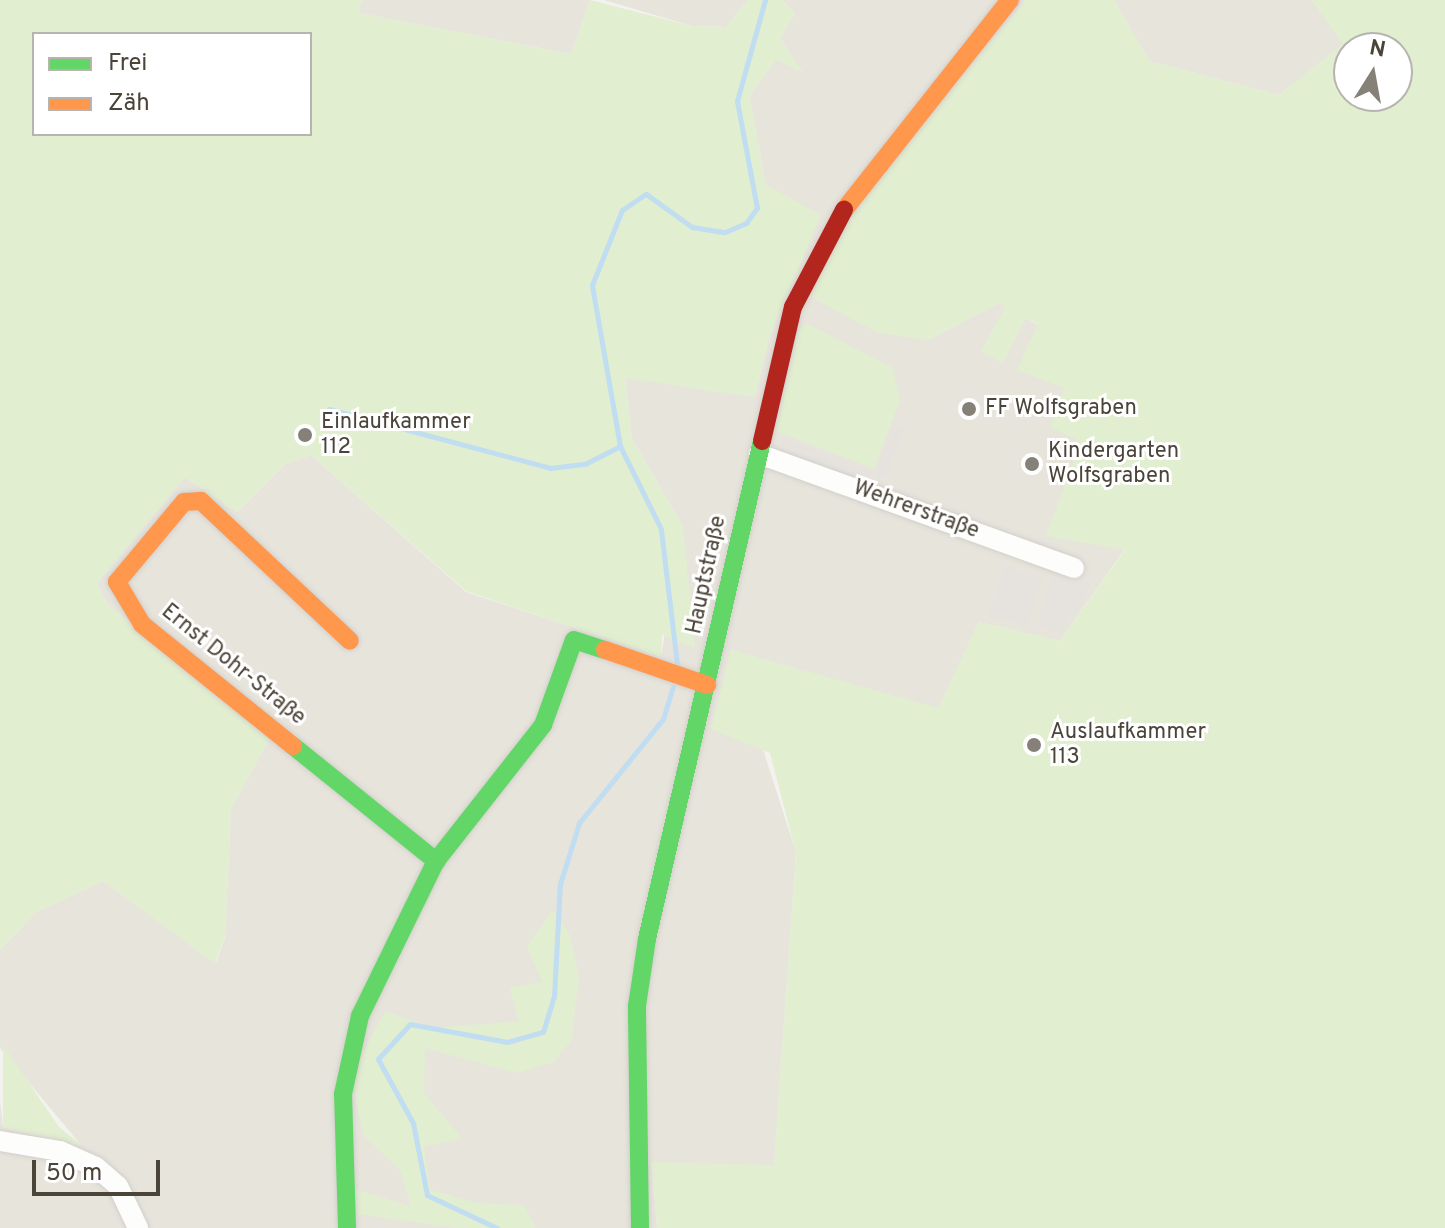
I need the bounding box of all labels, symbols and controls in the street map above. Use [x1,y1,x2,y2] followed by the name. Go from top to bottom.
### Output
[32,32,312,136] legend
[1333,32,1413,112] north arrow
[1367,35,1388,65] text: N
[108,49,147,79] text: Frei
[108,89,150,119] text: Zäh
[985,396,1137,422] place label: FF Wolfsgraben
[960,400,978,418] marker: FF Wolfsgraben
[321,409,471,460] place label: Einlaufkammer 112
[296,426,314,444] marker: Einlaufkammer 112
[1048,438,1179,490] place label: Kindergarten Wolfsgraben
[1023,455,1041,473] marker: Kindergarten Wolfsgraben
[849,475,983,545] street label: Wehrerstraße
[682,513,732,637] street label: Hauptstraße
[156,599,310,731] street label: Ernst Dohr-Straße
[1050,719,1206,770] place label: Auslaufkammer 113
[1025,736,1043,754] marker: Auslaufkammer 113
[36,1144,164,1194] scale bar
[46,1159,102,1189] text: 50 m

